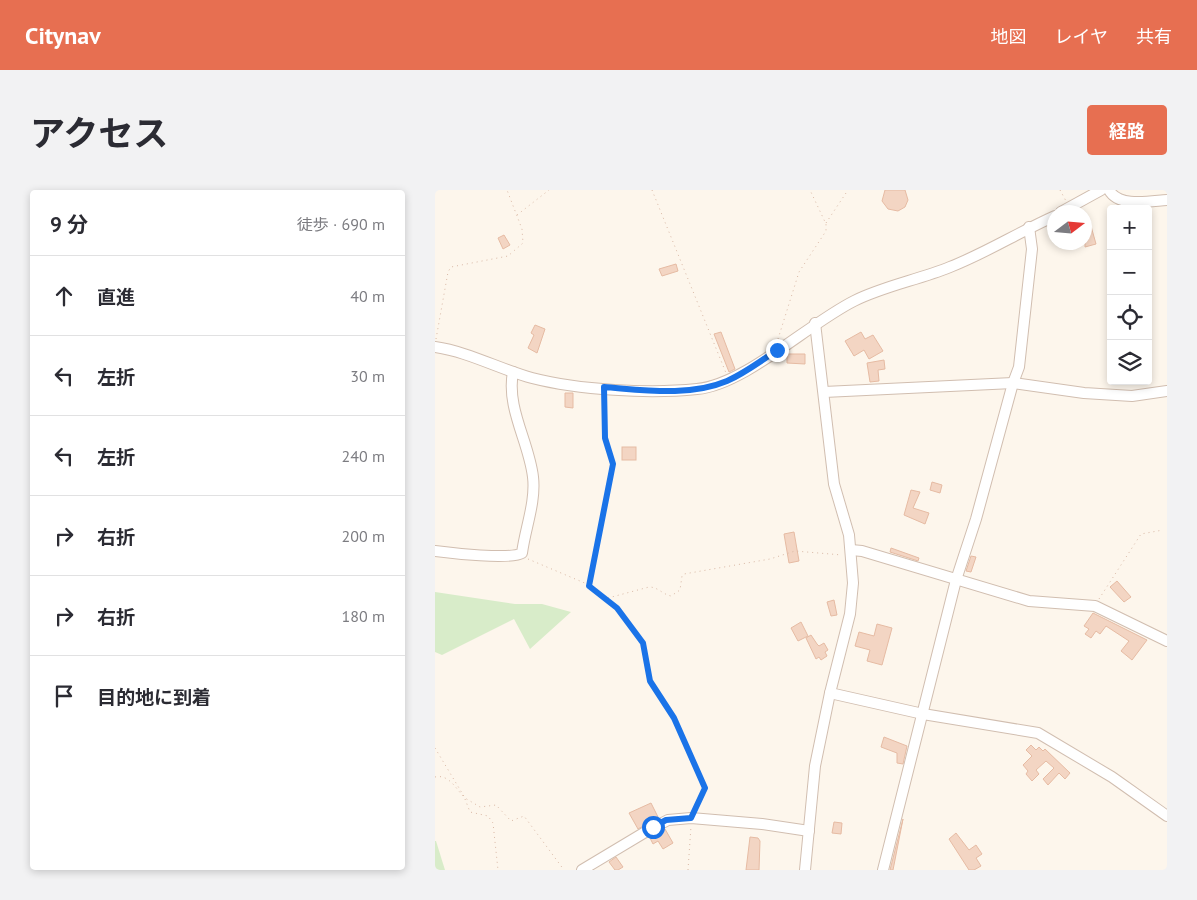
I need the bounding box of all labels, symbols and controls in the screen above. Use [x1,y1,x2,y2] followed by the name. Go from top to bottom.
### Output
[25,20,101,51] text: Citynav
[991,25,1027,48] text: 地図
[1055,25,1108,48] text: レイヤ
[1136,25,1172,48] text: 共有
[1087,105,1167,155] button: 経路
[30,110,168,156] text: アクセス
[1047,205,1092,250] north arrow
[1107,205,1152,385] map controls
[1107,205,1152,250] button: +
[50,211,88,238] text: 9 分
[297,214,385,234] text: 徒歩 · 690 m
[1107,250,1152,295] button: −
[50,282,78,310] icon: ahead
[97,285,135,309] text: 直進
[350,286,385,306] text: 40 m
[1107,295,1152,340] button: locate
[766,339,789,362] route end
[1107,340,1152,385] button: layers
[50,362,78,390] icon: left
[97,365,135,389] text: 左折
[350,366,385,386] text: 30 m
[50,442,78,470] icon: left
[97,445,135,469] text: 左折
[342,446,385,466] text: 240 m
[50,522,78,550] icon: right
[97,525,135,549] text: 右折
[342,526,385,546] text: 200 m
[50,602,78,630] icon: right
[97,605,135,629] text: 右折
[342,606,385,626] text: 180 m
[50,682,78,710] icon: arrive
[97,685,211,709] text: 目的地に到着
[642,816,665,839] route start

